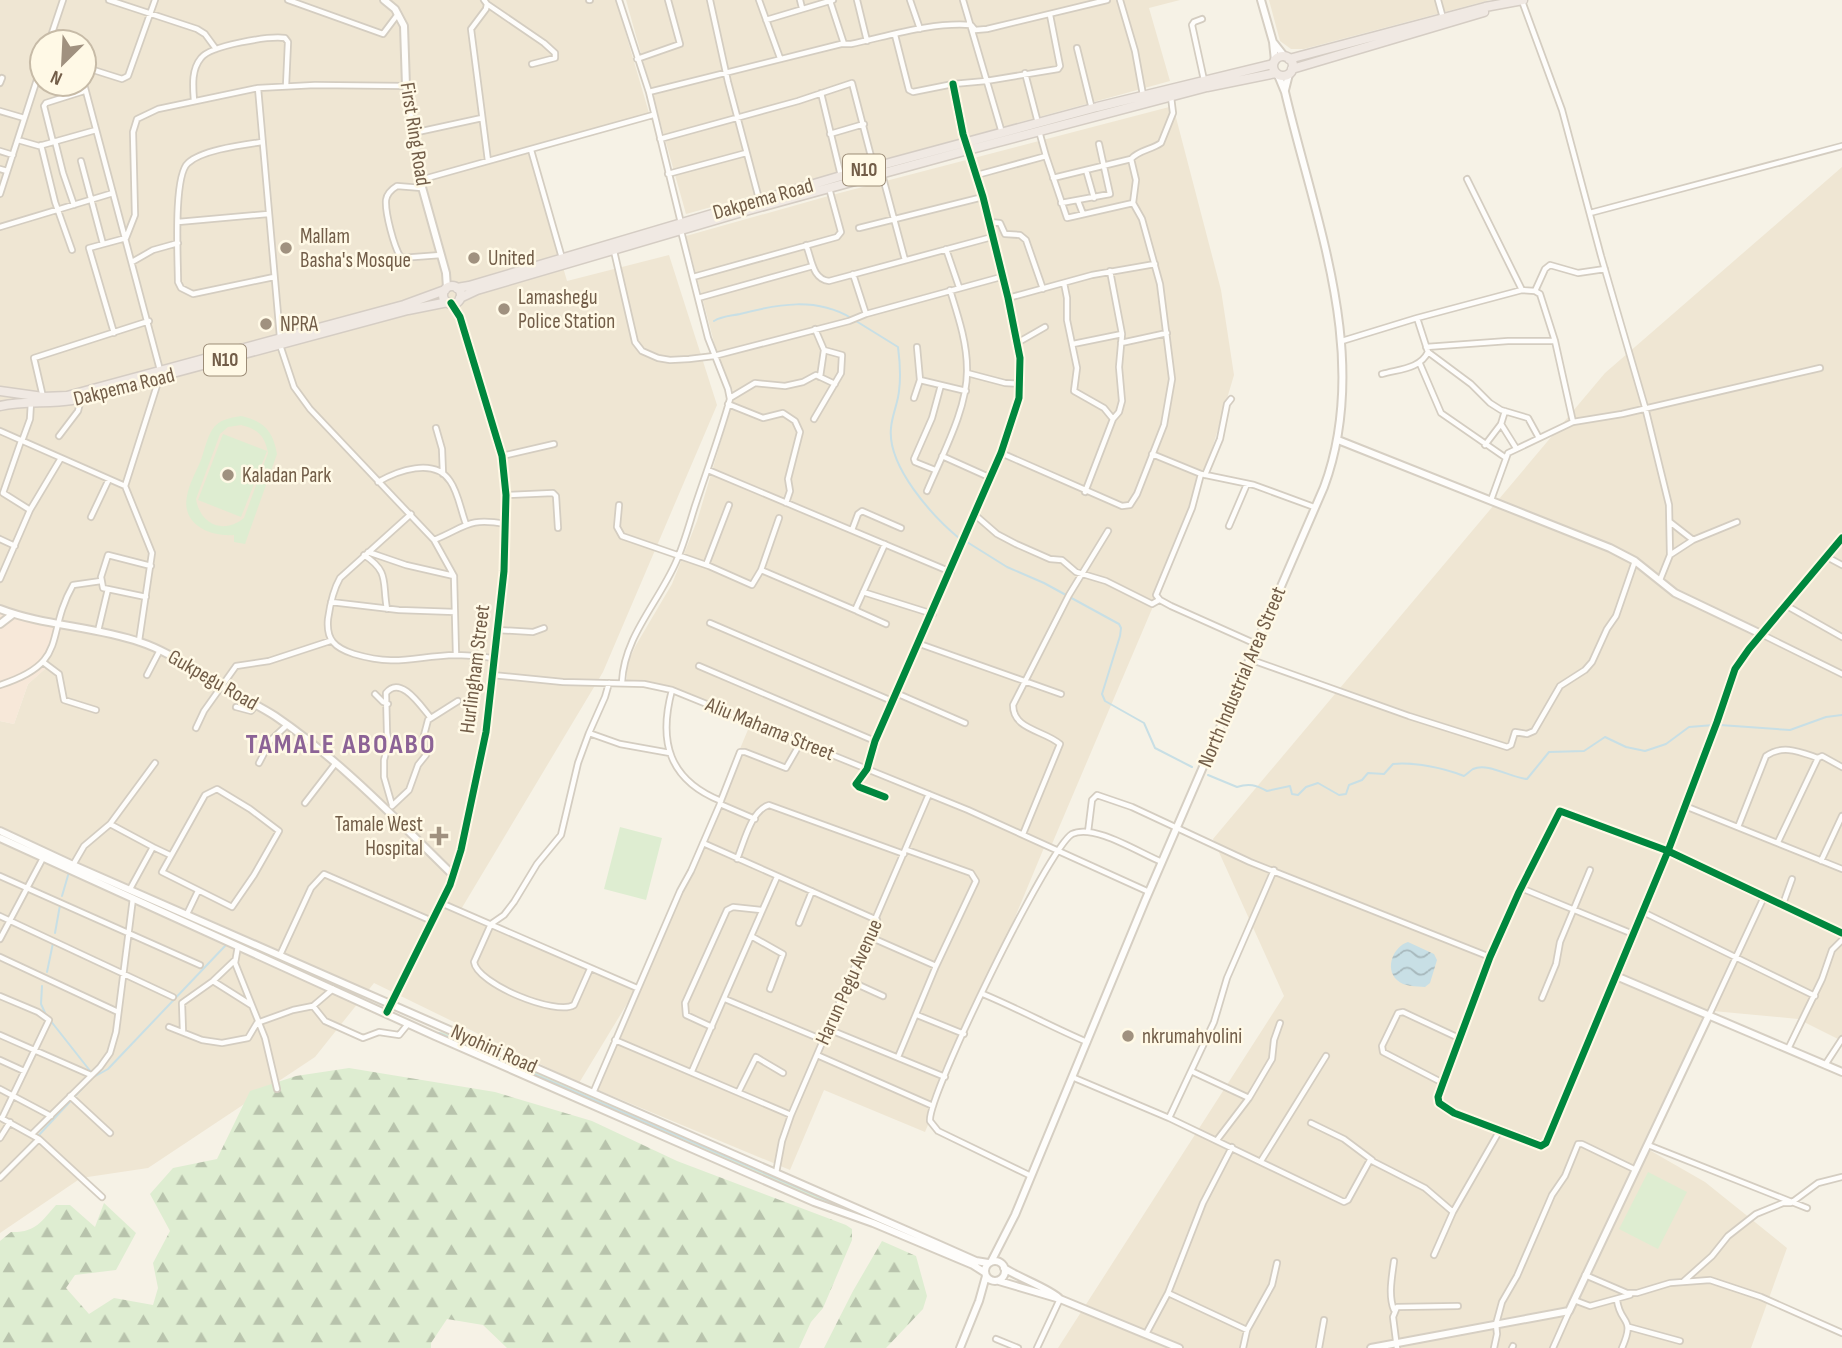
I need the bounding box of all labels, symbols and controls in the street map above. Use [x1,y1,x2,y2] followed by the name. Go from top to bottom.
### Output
[28,28,98,98] north arrow
[47,65,66,90] text: N
[394,80,436,188] street label: First Ring Road
[843,154,885,186] road number: N10
[710,173,816,225] street label: Dakpema Road
[300,224,411,273] place label: Mallam Basha's Mosque
[278,240,294,256] marker: Mallam Basha's Mosque
[488,246,535,271] place label: United
[466,250,482,266] marker: United
[518,285,615,334] place label: Lamashegu Police Station
[496,301,512,317] marker: Lamashegu Police Station
[280,312,319,337] place label: NPRA
[258,316,274,332] marker: NPRA
[204,344,246,376] road number: N10
[71,362,177,412] street label: Dakpema Road
[242,463,331,488] place label: Kaladan Park
[220,467,236,483] marker: Kaladan Park
[1193,583,1291,771] street label: North Industrial Area Street
[455,603,495,735] street label: Hurlingham Street
[163,644,263,716] street label: Gukpegu Road
[701,691,838,766] street label: Aliu Mahama Street
[245,728,437,761] district label: TAMALE ABOABO
[335,812,423,861] place label: Tamale West Hospital
[429,826,449,846] marker: Tamale West Hospital
[810,915,888,1049] street label: Harun Pegu Avenue
[447,1019,541,1079] street label: Nyohini Road
[1142,1024,1242,1049] place label: nkrumahvolini
[1120,1028,1136,1044] marker: nkrumahvolini

